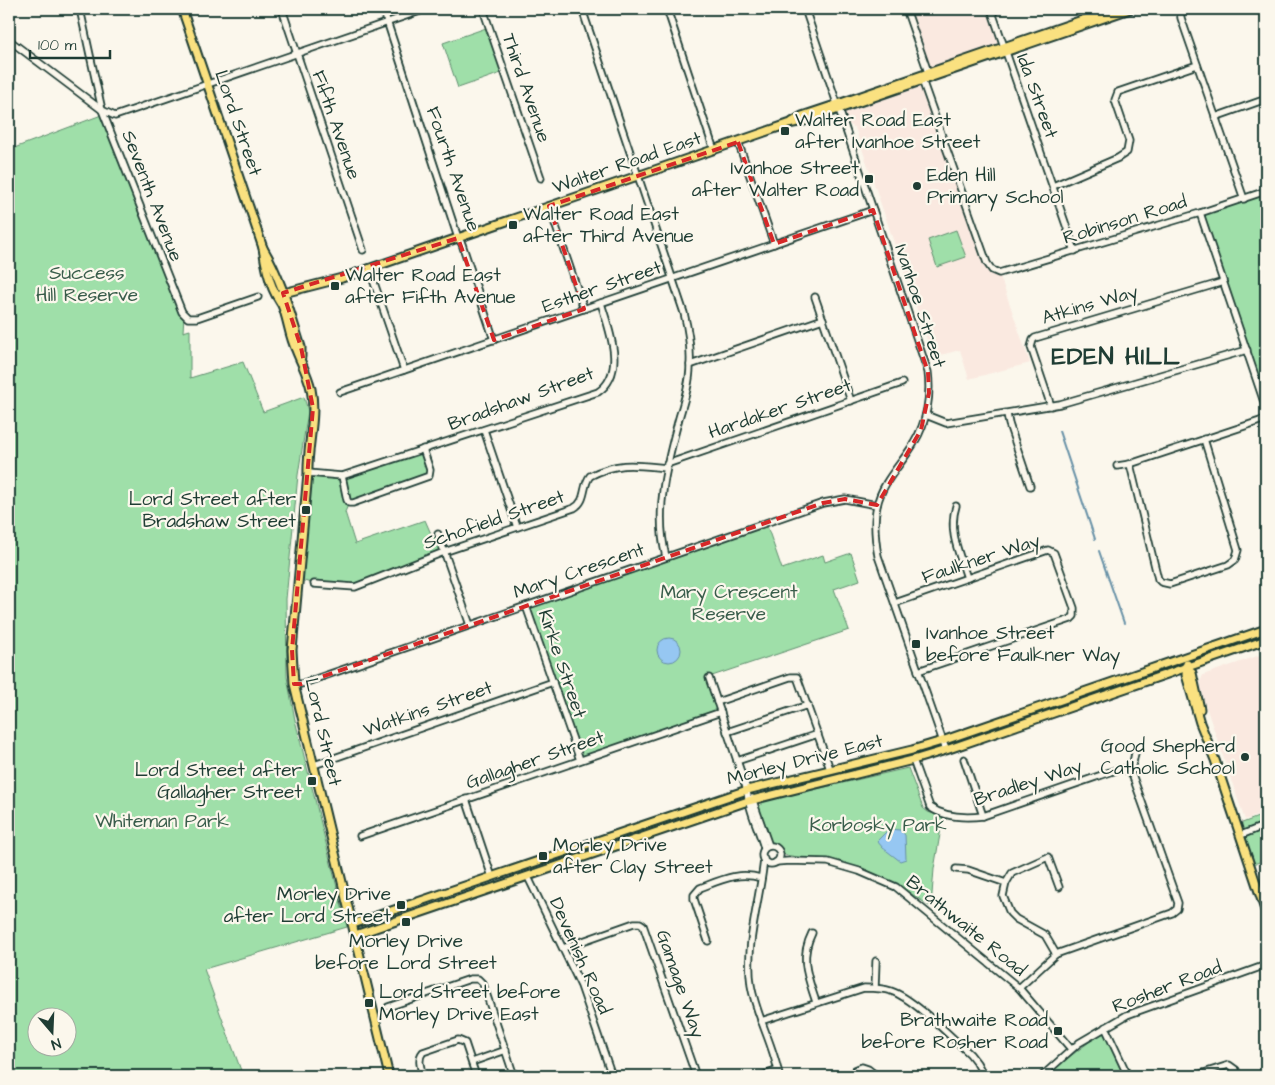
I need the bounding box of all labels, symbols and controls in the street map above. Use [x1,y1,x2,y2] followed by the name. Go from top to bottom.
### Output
[30,28,110,60] scale bar
[495,30,557,146] street label: Third Avenue
[38,35,77,56] text: 100 m
[1009,50,1065,142] street label: Ida Street
[207,66,269,180] street label: Lord Street
[305,67,367,183] street label: Fifth Avenue
[419,103,487,235] street label: Fourth Avenue
[795,107,981,156] place label: Walter Road East after Ivanhoe Street
[549,125,705,201] street label: Walter Road East
[779,125,791,137] marker: Walter Road East after Ivanhoe Street
[115,126,189,266] street label: Seventh Avenue
[692,155,859,204] place label: Ivanhoe Street after Walter Road
[927,162,1063,212] place label: Eden Hill Primary School
[863,173,875,185] marker: Ivanhoe Street after Walter Road
[911,180,923,192] marker: Eden Hill Primary School
[1060,188,1191,252] street label: Robinson Road
[523,201,694,250] place label: Walter Road East after Third Avenue
[507,219,519,231] marker: Walter Road East after Third Avenue
[887,241,953,372] street label: Ivanhoe Street
[539,254,666,320] street label: Esther Street
[36,260,138,309] park label: Success Hill Reserve
[345,262,516,311] place label: Walter Road East after Fifth Avenue
[1039,278,1142,333] street label: Atkins Way
[329,280,341,292] marker: Walter Road East after Fifth Avenue
[1051,340,1181,374] district label: EDEN HILL
[444,360,598,438] street label: Bradshaw Street
[705,372,855,446] street label: Hardaker Street
[420,483,569,557] street label: Schofield Street
[129,486,297,535] place label: Lord Street after Bradshaw Street
[300,504,312,516] marker: Lord Street after Bradshaw Street
[918,527,1044,592] street label: Faulkner Way
[510,536,649,607] street label: Mary Crescent
[660,579,798,628] park label: Mary Crescent Reserve
[531,606,593,722] street label: Kirke Street
[926,620,1121,670] place label: Ivanhoe Street before Faulkner Way
[910,638,922,650] marker: Ivanhoe Street before Faulkner Way
[360,674,497,744] street label: Watkins Street
[297,675,349,789] street label: Lord Street
[462,724,608,797] street label: Gallagher Street
[724,728,886,793] street label: Morley Drive East
[1101,733,1235,782] place label: Good Shepherd Catholic School
[1239,751,1251,763] marker: Good Shepherd Catholic School
[970,753,1087,814] street label: Bradley Way
[135,757,303,807] place label: Lord Street after Gallagher Street
[306,775,318,787] marker: Lord Street after Gallagher Street
[95,808,229,835] park label: Whiteman Park
[809,812,947,840] park label: Korbosky Park
[553,832,713,882] place label: Morley Drive after Clay Street
[537,850,549,862] marker: Morley Drive after Clay Street
[900,869,1032,983] street label: Brathwaite Road
[224,881,391,930] place label: Morley Drive after Lord Street
[542,893,618,1019] street label: Devenish Road
[395,899,407,911] marker: Morley Drive after Lord Street
[400,916,412,928] marker: Morley Drive before Lord Street
[648,926,711,1043] street label: Gamage Way
[315,928,497,977] place label: Morley Drive before Lord Street
[1108,954,1226,1020] street label: Rosher Road
[379,979,561,1029] place label: Lord Street before Morley Drive East
[363,997,375,1009] marker: Lord Street before Morley Drive East
[862,1007,1048,1056] place label: Brathwaite Road before Rosher Road
[28,1008,78,1058] north arrow
[1052,1025,1064,1037] marker: Brathwaite Road before Rosher Road
[48,1032,63,1054] text: N

